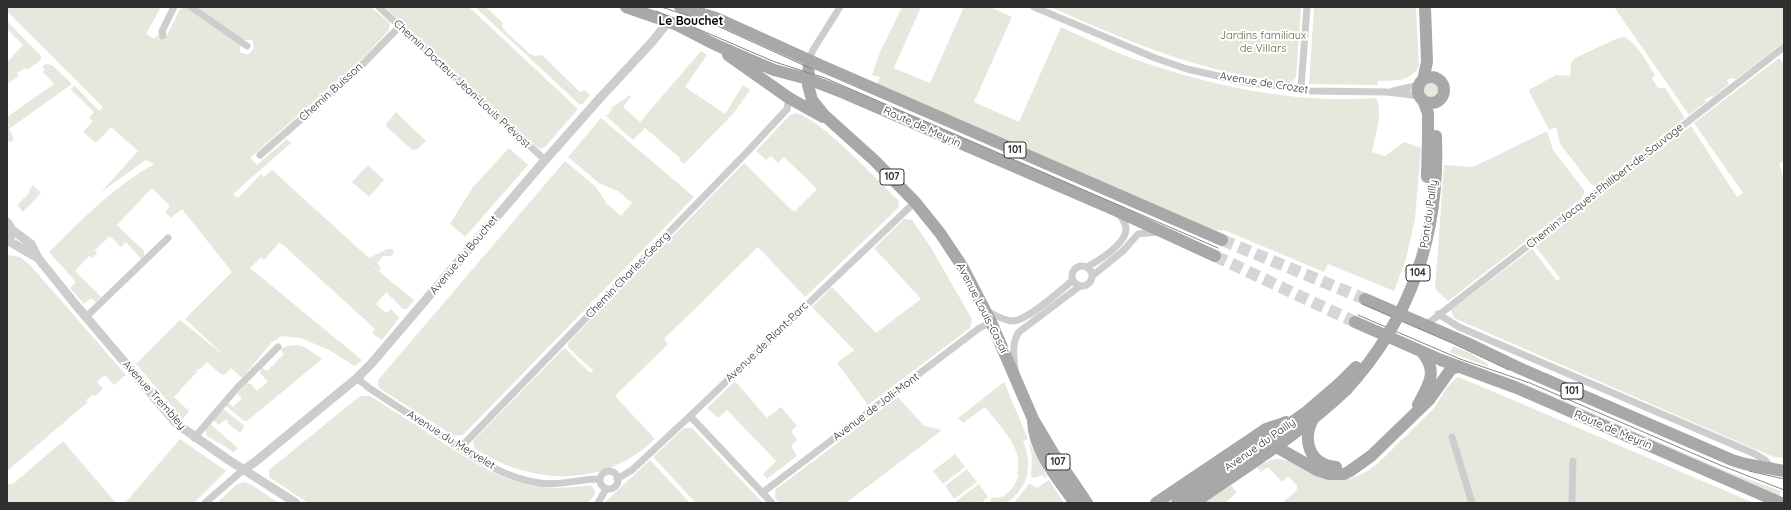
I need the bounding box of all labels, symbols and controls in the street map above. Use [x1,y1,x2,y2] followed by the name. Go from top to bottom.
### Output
[659,14,723,28] district label: Le Bouchet
[391,17,533,151] street label: Chemin Docteur Jean-Louis Prévost
[1220,29,1306,55] park label: Jardins familiaux de Villars
[297,60,365,124] street label: Chemin Buisson
[1219,69,1309,97] street label: Avenue de Crozet
[881,104,963,150] street label: Route de Meyrin
[1524,121,1686,251] street label: Chemin Jacques-Philibert-de-Sauvage
[1004,142,1026,158] road number: 101
[880,169,904,185] road number: 107
[1418,179,1440,249] street label: Pont du Pailly
[427,213,501,297] street label: Avenue du Bouchet
[583,229,673,321] street label: Chemin Charles-Georg
[954,261,1010,355] street label: Avenue Louis-Casaï
[1406,265,1430,281] road number: 104
[723,299,811,385] street label: Avenue de Riant-Parc
[120,358,188,432] street label: Avenue Trembley
[830,370,922,444] street label: Avenue de Joli-Mont
[1561,383,1583,399] road number: 101
[405,408,497,472] street label: Avenue du Mervelet
[1572,408,1654,452] street label: Route de Meyrin
[1222,416,1298,474] street label: Avenue du Pailly
[1046,454,1070,470] road number: 107

